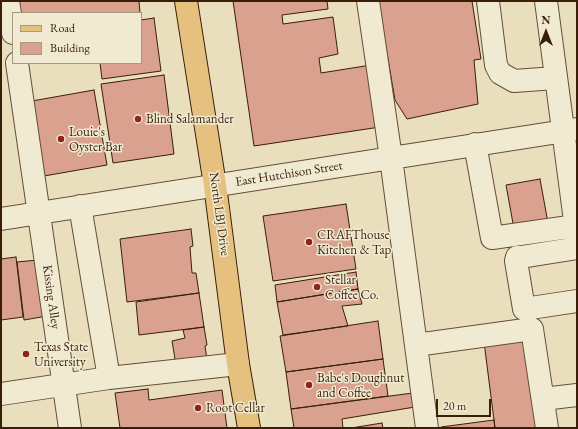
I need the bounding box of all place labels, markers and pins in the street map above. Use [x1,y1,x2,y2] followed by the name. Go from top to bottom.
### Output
[146,111,234,127] place label: Blind Salamander
[133,114,143,124] marker: Blind Salamander
[69,124,122,155] place label: Louie's Oyster Bar
[56,134,66,144] marker: Louie's Oyster Bar
[317,227,391,258] place label: CRAFThouse Kitchen & Tap
[304,237,314,247] marker: CRAFThouse Kitchen & Tap
[325,272,379,303] place label: Stellar Coffee Co.
[312,282,322,292] marker: Stellar Coffee Co.
[34,339,88,370] place label: Texas State University
[21,349,31,359] marker: Texas State University
[317,370,404,401] place label: Babe's Doughnut and Coffee
[304,380,314,390] marker: Babe's Doughnut and Coffee
[206,400,265,416] place label: Root Cellar
[193,403,203,413] marker: Root Cellar

